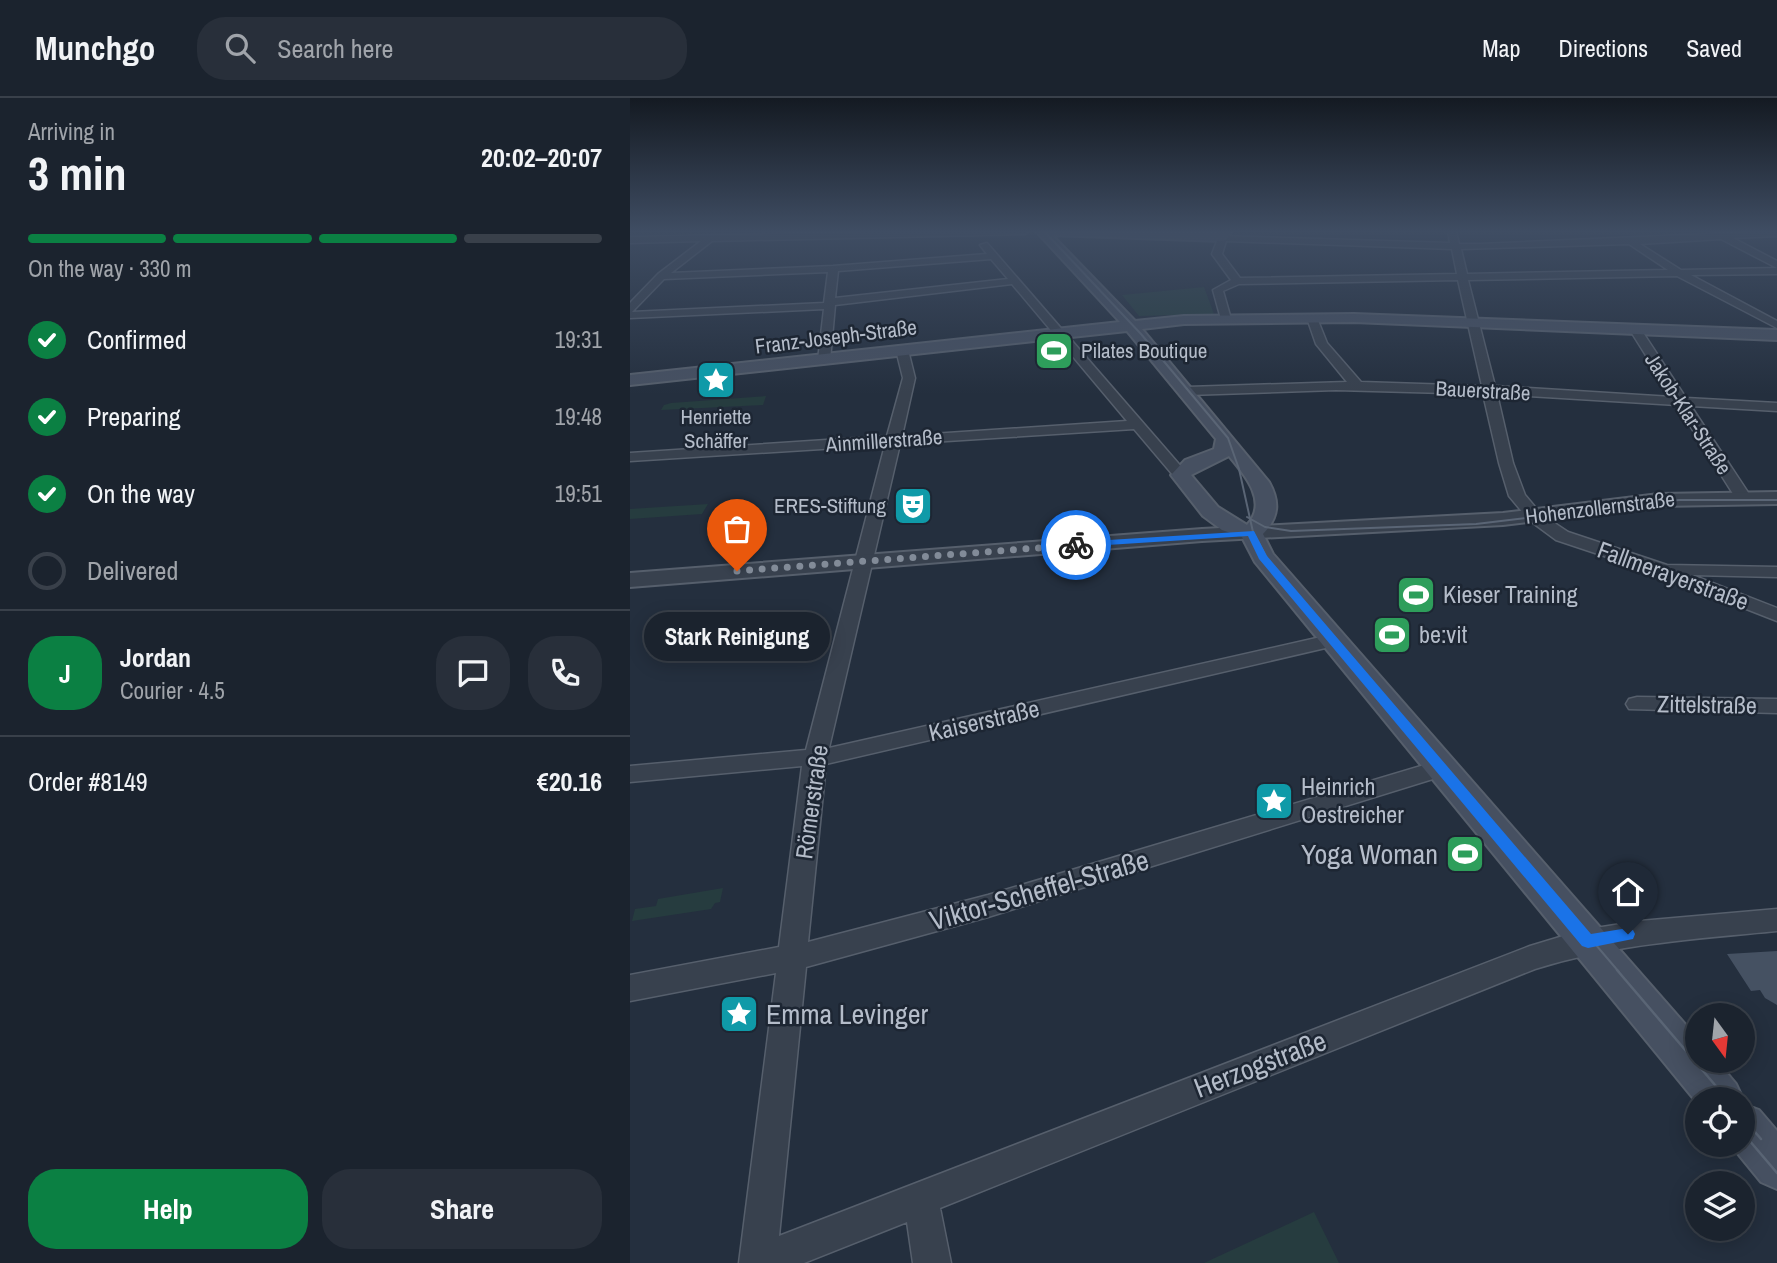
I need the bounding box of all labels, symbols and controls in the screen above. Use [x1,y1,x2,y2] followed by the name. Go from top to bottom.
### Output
[197,17,687,80] search box
[35,26,155,70] text: Munchgo
[221,29,259,67] icon: search
[277,31,393,66] text: Search here
[1482,32,1520,64] text: Map
[1558,32,1648,64] text: Directions
[1686,32,1742,64] text: Saved
[28,116,115,147] text: Arriving in
[481,140,602,175] text: 20:02–20:07
[28,142,127,204] text: 3 min
[28,253,192,284] text: On the way · 330 m
[753,312,918,361] street label: Franz-Joseph-Straße
[28,321,66,359] icon: check
[87,322,187,357] text: Confirmed
[555,324,602,355] text: 19:31
[1033,330,1075,372] sports icon: Pilates Boutique
[1081,336,1207,365] place label: Pilates Boutique
[1638,347,1739,480] street label: Jakob-Klar-Straße
[695,359,737,401] place icon: Henriette Schäffer
[1435,374,1531,407] street label: Bauerstraße
[28,398,66,436] icon: check
[87,399,181,434] text: Preparing
[555,401,602,432] text: 19:48
[681,402,751,455] place label: Henriette Schäffer
[824,422,943,459] street label: Ainmillerstraße
[28,475,66,513] icon: check
[87,476,195,511] text: On the way
[555,478,602,509] text: 19:51
[1524,484,1676,531] street label: Hohenzollernstraße
[892,485,934,527] theatre icon: ERES-Stiftung
[774,491,886,520] place label: ERES-Stiftung
[707,499,767,571] pin
[718,510,756,548] icon: bag
[1041,510,1111,580] courier
[1057,526,1095,564] icon: bike
[1593,533,1753,617] street label: Fallmerayerstraße
[87,553,178,588] text: Delivered
[1395,574,1437,616] sports icon: Kieser Training
[1443,578,1578,610] place label: Kieser Training
[644,613,830,662] callout: Stark Reinigung
[1371,614,1413,656] sports icon: be:vit
[1419,618,1468,650] place label: be:vit
[665,621,809,652] text: Stark Reinigung
[436,636,510,710] button: chat
[528,636,602,710] button: phone
[120,640,191,675] text: Jordan
[59,656,71,691] text: J
[120,675,225,706] text: Courier · 4.5
[1657,687,1757,721] street label: Zittelstraße
[925,692,1042,748] street label: Kaiserstraße
[787,743,835,861] street label: Römerstraße
[28,764,148,799] text: Order #8149
[537,764,602,799] text: €20.16
[1301,770,1404,830] place label: Heinrich Oestreicher
[1253,780,1295,822] place icon: Heinrich Oestreicher
[1444,833,1486,875] sports icon: Yoga Woman
[1301,835,1438,873] place label: Yoga Woman
[925,841,1153,939] street label: Viktor-Scheffel-Straße
[1598,862,1658,934] pin
[1609,873,1647,911] icon: home
[718,993,760,1035] place icon: Emma Levinger
[766,995,928,1033] place label: Emma Levinger
[1685,1003,1755,1073] north arrow
[1685,1003,1755,1241] map controls
[1188,1021,1332,1107] street label: Herzogstraße
[1685,1087,1755,1157] button: locate
[28,1169,308,1249] button: Help
[322,1169,602,1249] button: Share
[1685,1171,1755,1241] button: layers

